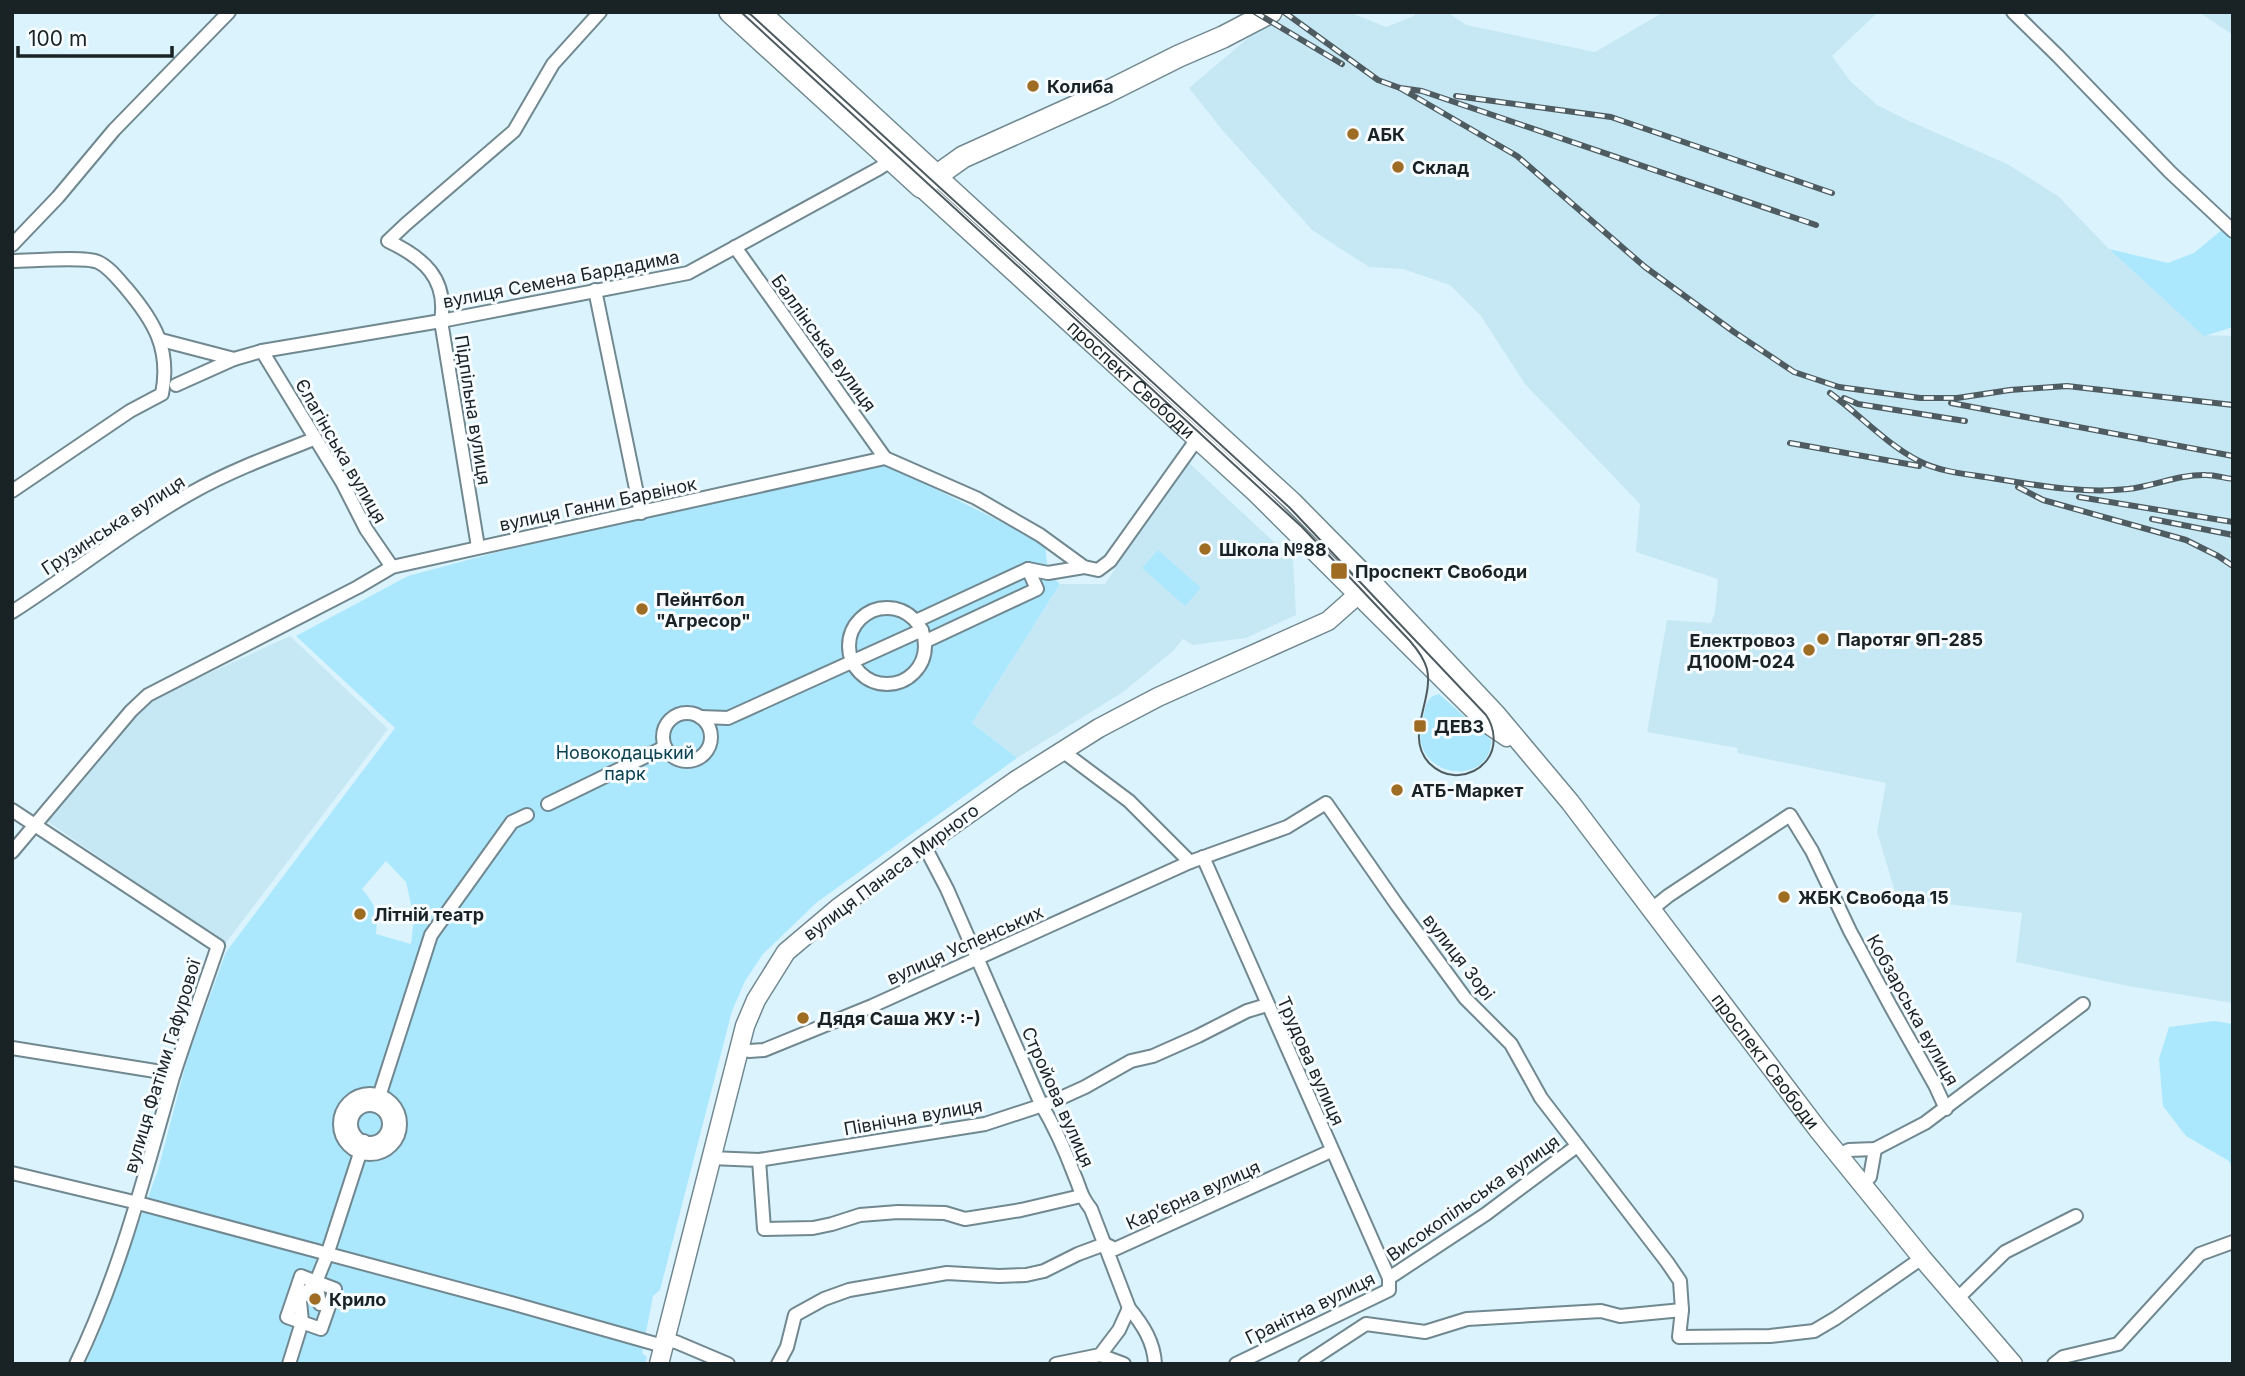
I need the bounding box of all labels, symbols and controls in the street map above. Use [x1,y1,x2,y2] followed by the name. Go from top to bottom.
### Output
[18,14,172,58] scale bar
[28,26,87,51] text: 100 m
[1047,76,1114,97] place label: Колиба
[1025,78,1041,94] marker: Колиба
[1367,124,1405,145] place label: АБК
[1345,126,1361,142] marker: АБК
[1412,157,1469,178] place label: Склад
[1390,159,1406,175] marker: Склад
[441,246,681,312] street label: вулиця Семена Бардадима
[767,271,881,415] street label: Баллінська вулиця
[1064,316,1199,442] street label: проспект Свободи
[451,334,495,486] street label: Підпільна вулиця
[291,375,391,527] street label: Єлагінська вулиця
[37,471,189,579] street label: Грузинська вулиця
[498,473,699,535] street label: вулиця Ганни Барвінок
[1219,539,1327,560] place label: Школа №88
[1197,541,1213,557] marker: Школа №88
[1329,561,1349,581] marker: Проспект Свободи
[1355,561,1527,582] place label: Проспект Свободи
[656,589,751,631] place label: Пейнтбол "Агресор"
[634,601,650,617] marker: Пейнтбол "Агресор"
[1837,629,1983,650] place label: Паротяг 9П-285
[1687,630,1795,672] place label: Електровоз Д100М-024
[1815,631,1831,647] marker: Паротяг 9П-285
[1801,642,1817,658] marker: Електровоз Д100М-024
[1434,716,1484,737] place label: ДЕВЗ
[1412,718,1428,734] marker: ДЕВЗ
[556,742,694,784] park label: Новокодацький парк
[1411,780,1523,801] place label: АТБ-Маркет
[1389,782,1405,798] marker: АТБ-Маркет
[799,799,983,945] street label: вулиця Панаса Мирного
[1798,887,1949,908] place label: ЖБК Свобода 15
[1776,889,1792,905] marker: ЖБК Свобода 15
[884,901,1047,989] street label: вулиця Успенських
[374,904,484,925] place label: Лiтнiй театр
[352,906,368,922] marker: Лiтнiй театр
[1419,910,1499,1004] street label: вулиця Зорі
[1863,931,1963,1089] street label: Кобзарська вулиця
[119,955,205,1175] street label: вулиця Фатіми Гафурової
[1708,989,1824,1133] street label: проспект Свободи
[1273,993,1349,1129] street label: Трудова вулиця
[817,1008,981,1029] place label: Дядя Саша ЖУ :-)
[795,1010,811,1026] marker: Дядя Саша ЖУ :-)
[1018,1023,1098,1171] street label: Стройова вулиця
[842,1094,984,1140] street label: Північна вулиця
[1383,1130,1563,1266] street label: Високопільська вулиця
[1123,1156,1263,1234] street label: Карʼєрна вулиця
[1242,1268,1378,1348] street label: Гранітна вулиця
[329,1289,386,1310] place label: Крило
[307,1291,323,1307] marker: Крило

